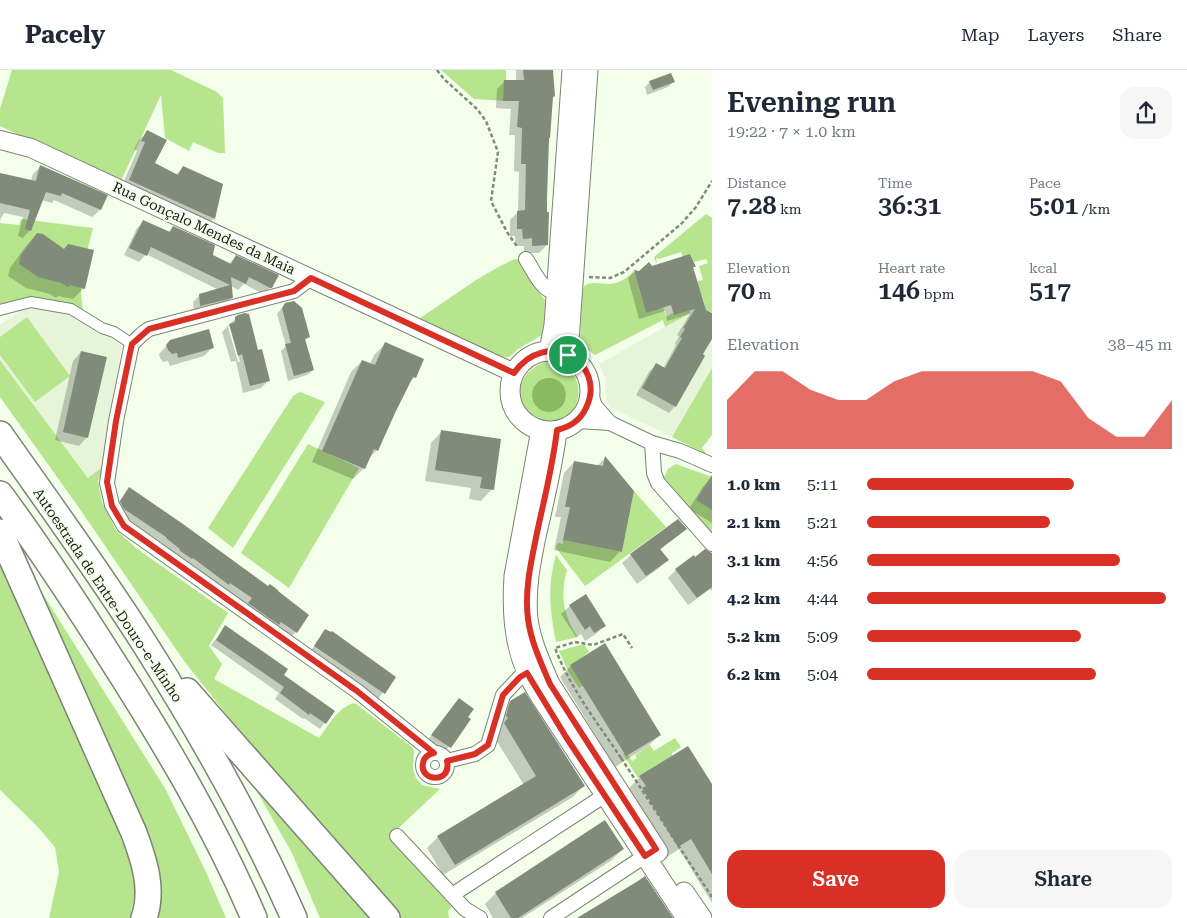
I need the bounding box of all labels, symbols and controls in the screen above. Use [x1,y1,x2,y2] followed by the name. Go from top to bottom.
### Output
[25,21,105,49] text: Pacely
[961,24,1000,45] text: Map
[1028,24,1084,45] text: Layers
[1112,24,1162,45] text: Share
[727,86,896,119] text: Evening run
[1120,87,1172,139] button: share
[727,122,856,141] text: 19:22 · 7 × 1.0 km
[727,175,786,191] text: Distance
[878,175,912,191] text: Time
[1029,175,1061,191] text: Pace
[110,179,298,278] street label: Rua Gonçalo Mendes da Maia
[727,191,776,220] text: 7.28
[878,191,941,220] text: 36:31
[1029,191,1078,220] text: 5:01
[776,201,802,217] text: km
[1078,201,1110,217] text: /km
[727,260,790,276] text: Elevation
[878,260,945,276] text: Heart rate
[1029,260,1057,276] text: kcal
[727,276,755,305] text: 70
[878,276,920,305] text: 146
[1029,276,1071,305] text: 517
[755,286,771,302] text: m
[920,286,955,302] text: bpm
[547,334,589,376] pin
[727,335,800,354] text: Elevation
[1108,335,1172,354] text: 38–45 m
[554,341,582,369] icon: arrive
[727,475,780,494] text: 1.0 km
[807,475,838,494] text: 5:11
[30,485,186,705] street label: Autoestrada de Entre-Douro-e-Minho
[727,513,780,532] text: 2.1 km
[807,513,838,532] text: 5:21
[727,551,780,570] text: 3.1 km
[807,551,838,570] text: 4:56
[727,589,780,608] text: 4.2 km
[807,589,838,608] text: 4:44
[727,627,780,646] text: 5.2 km
[807,627,838,646] text: 5:09
[727,665,780,684] text: 6.2 km
[807,665,838,684] text: 5:04
[727,850,945,908] button: Save
[955,850,1172,908] button: Share

